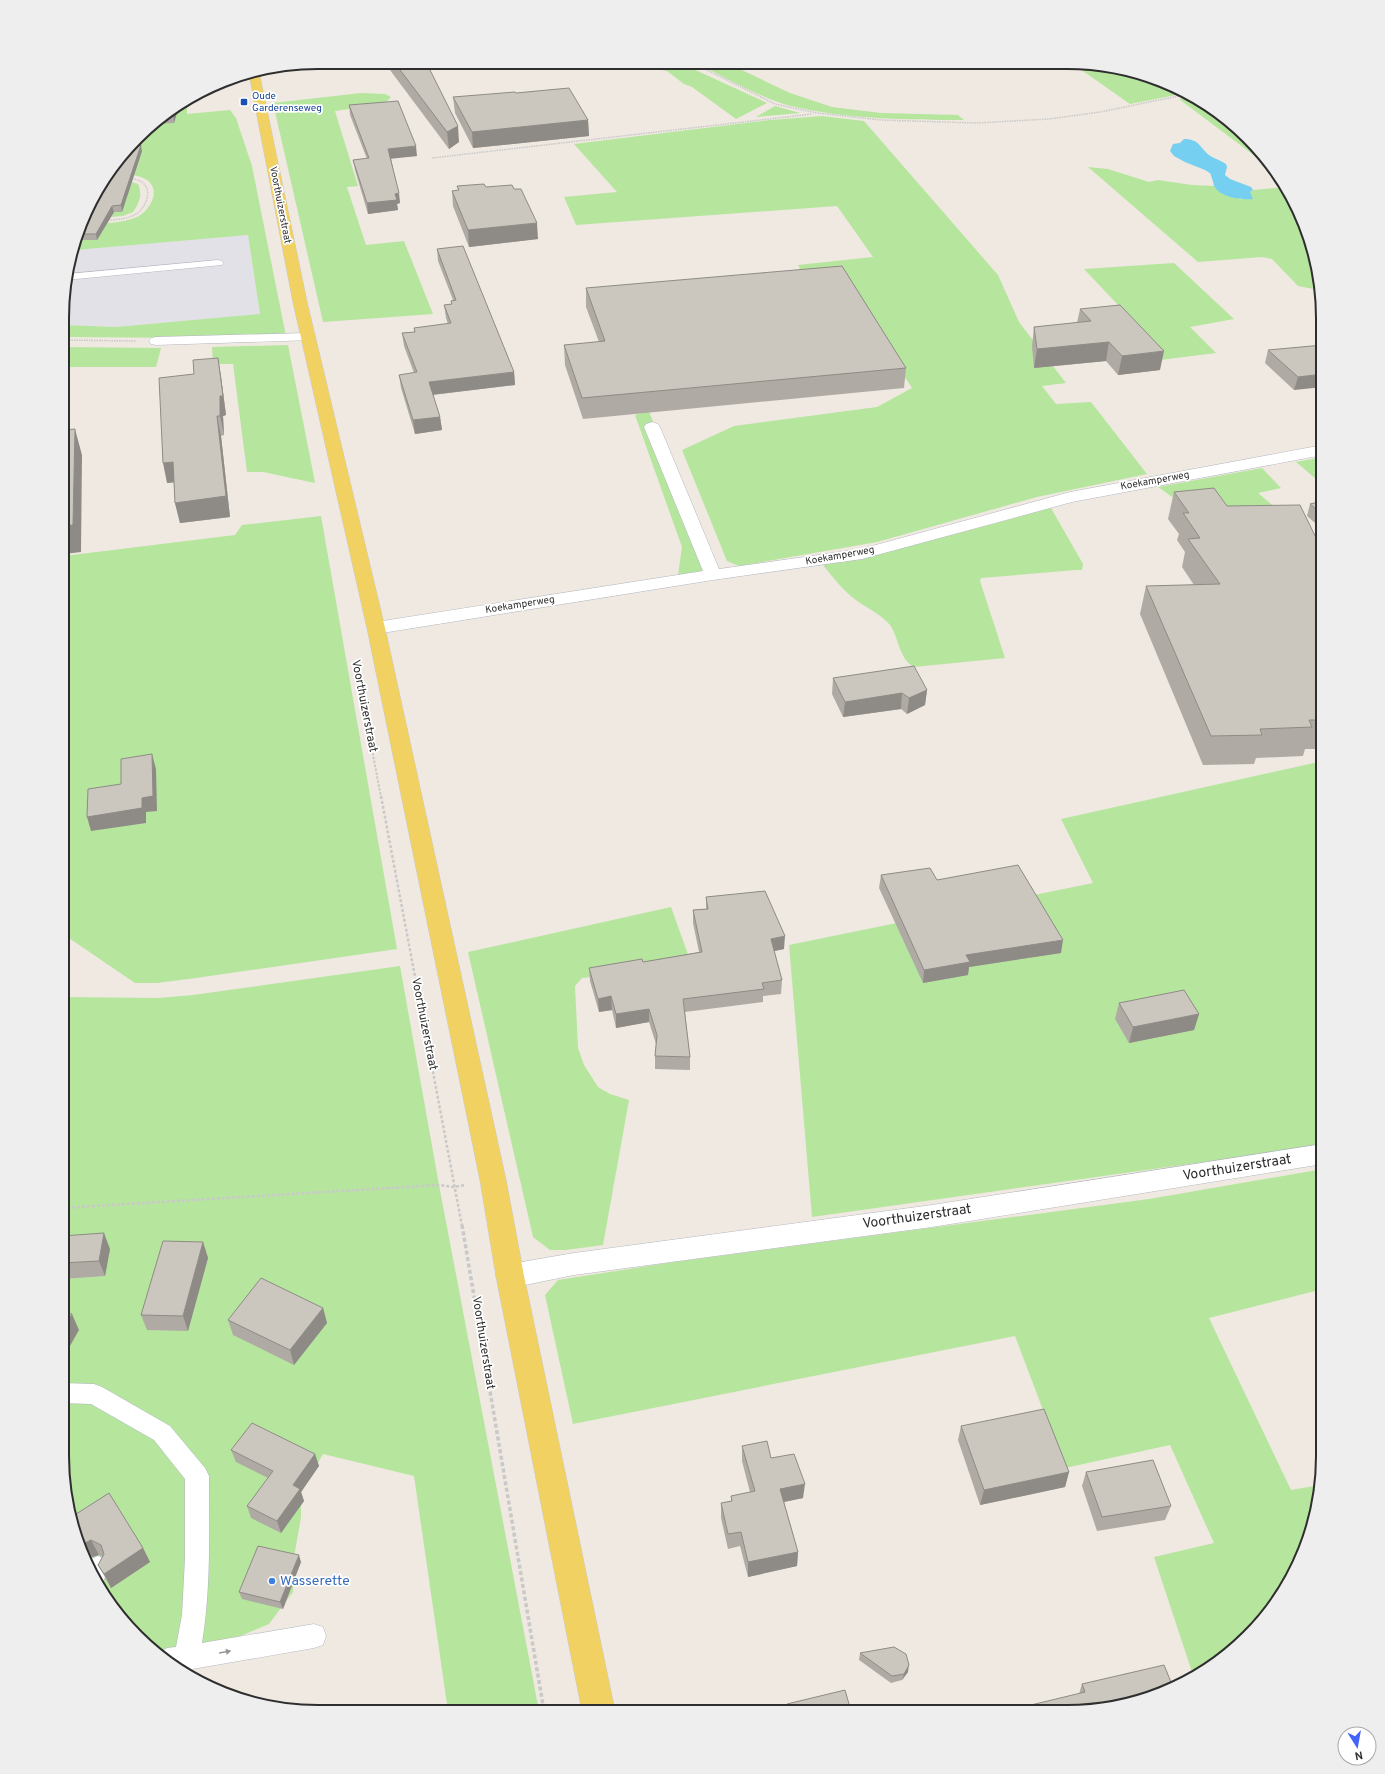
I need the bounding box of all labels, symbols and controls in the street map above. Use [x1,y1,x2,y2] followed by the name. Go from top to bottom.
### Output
[252,90,322,115] place label: Oude Garderenseweg
[239,97,249,107] marker: Oude Garderenseweg
[266,165,294,245] street label: Voorthuizerstraat
[1119,469,1191,493] street label: Koekamperweg
[804,544,876,568] street label: Koekamperweg
[484,593,556,617] street label: Koekamperweg
[347,658,381,754] street label: Voorthuizerstraat
[407,976,441,1072] street label: Voorthuizerstraat
[1182,1151,1292,1185] street label: Voorthuizerstraat
[862,1201,972,1233] street label: Voorthuizerstraat
[468,1295,498,1391] street label: Voorthuizerstraat
[280,1573,350,1590] place label: Wasserette
[267,1576,277,1586] marker: Wasserette
[219,1648,231,1654] one-way arrow
[1337,1726,1377,1766] north arrow
[1354,1747,1364,1762] text: N

